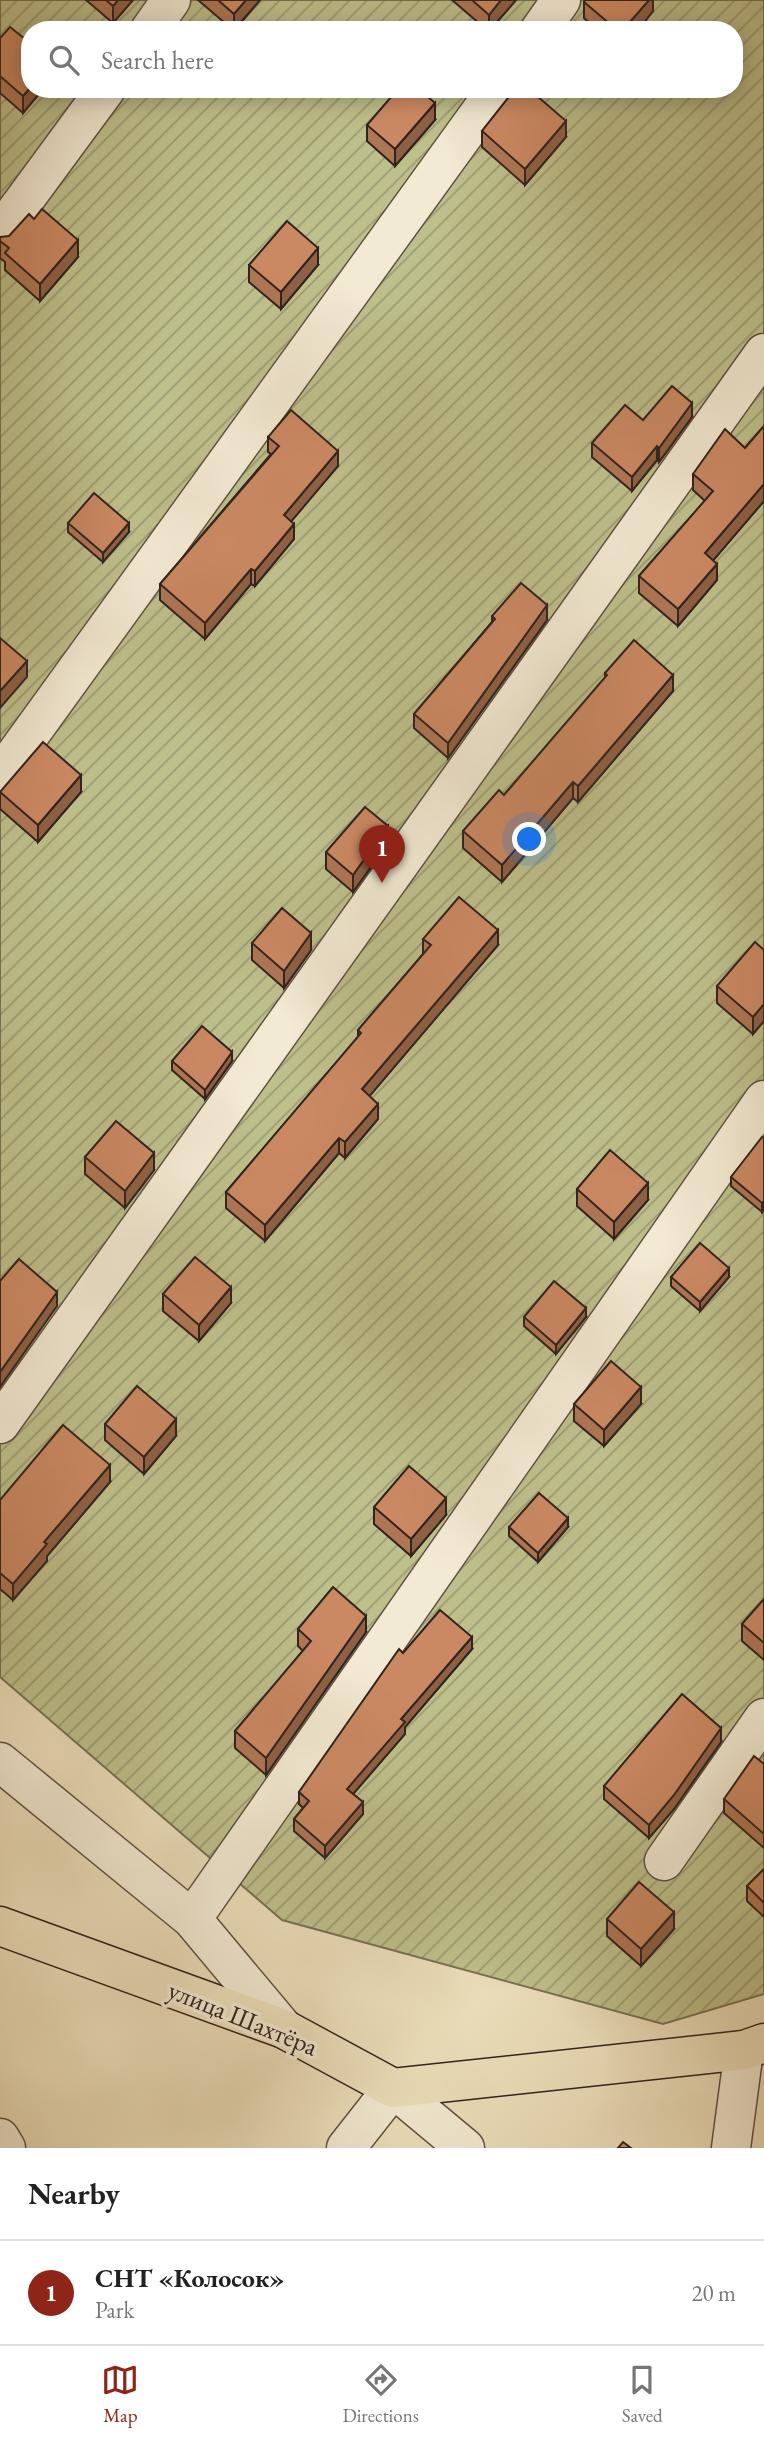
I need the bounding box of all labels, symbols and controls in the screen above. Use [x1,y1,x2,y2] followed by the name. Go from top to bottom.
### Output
[21,21,743,98] search box
[45,41,83,79] icon: search
[101,43,214,77] text: Search here
[512,822,546,856] your location
[359,825,405,883] pin: 1
[163,1973,323,2064] street label: улица Шахтёра
[28,2174,120,2213] text: Nearby
[95,2261,284,2295] text: СНТ «Колосок»
[45,2278,57,2308] text: 1
[691,2278,736,2308] text: 20 m
[95,2295,134,2325] text: Park
[101,2361,139,2428] tab: Map
[342,2361,419,2428] tab: Directions
[622,2361,663,2428] tab: Saved

